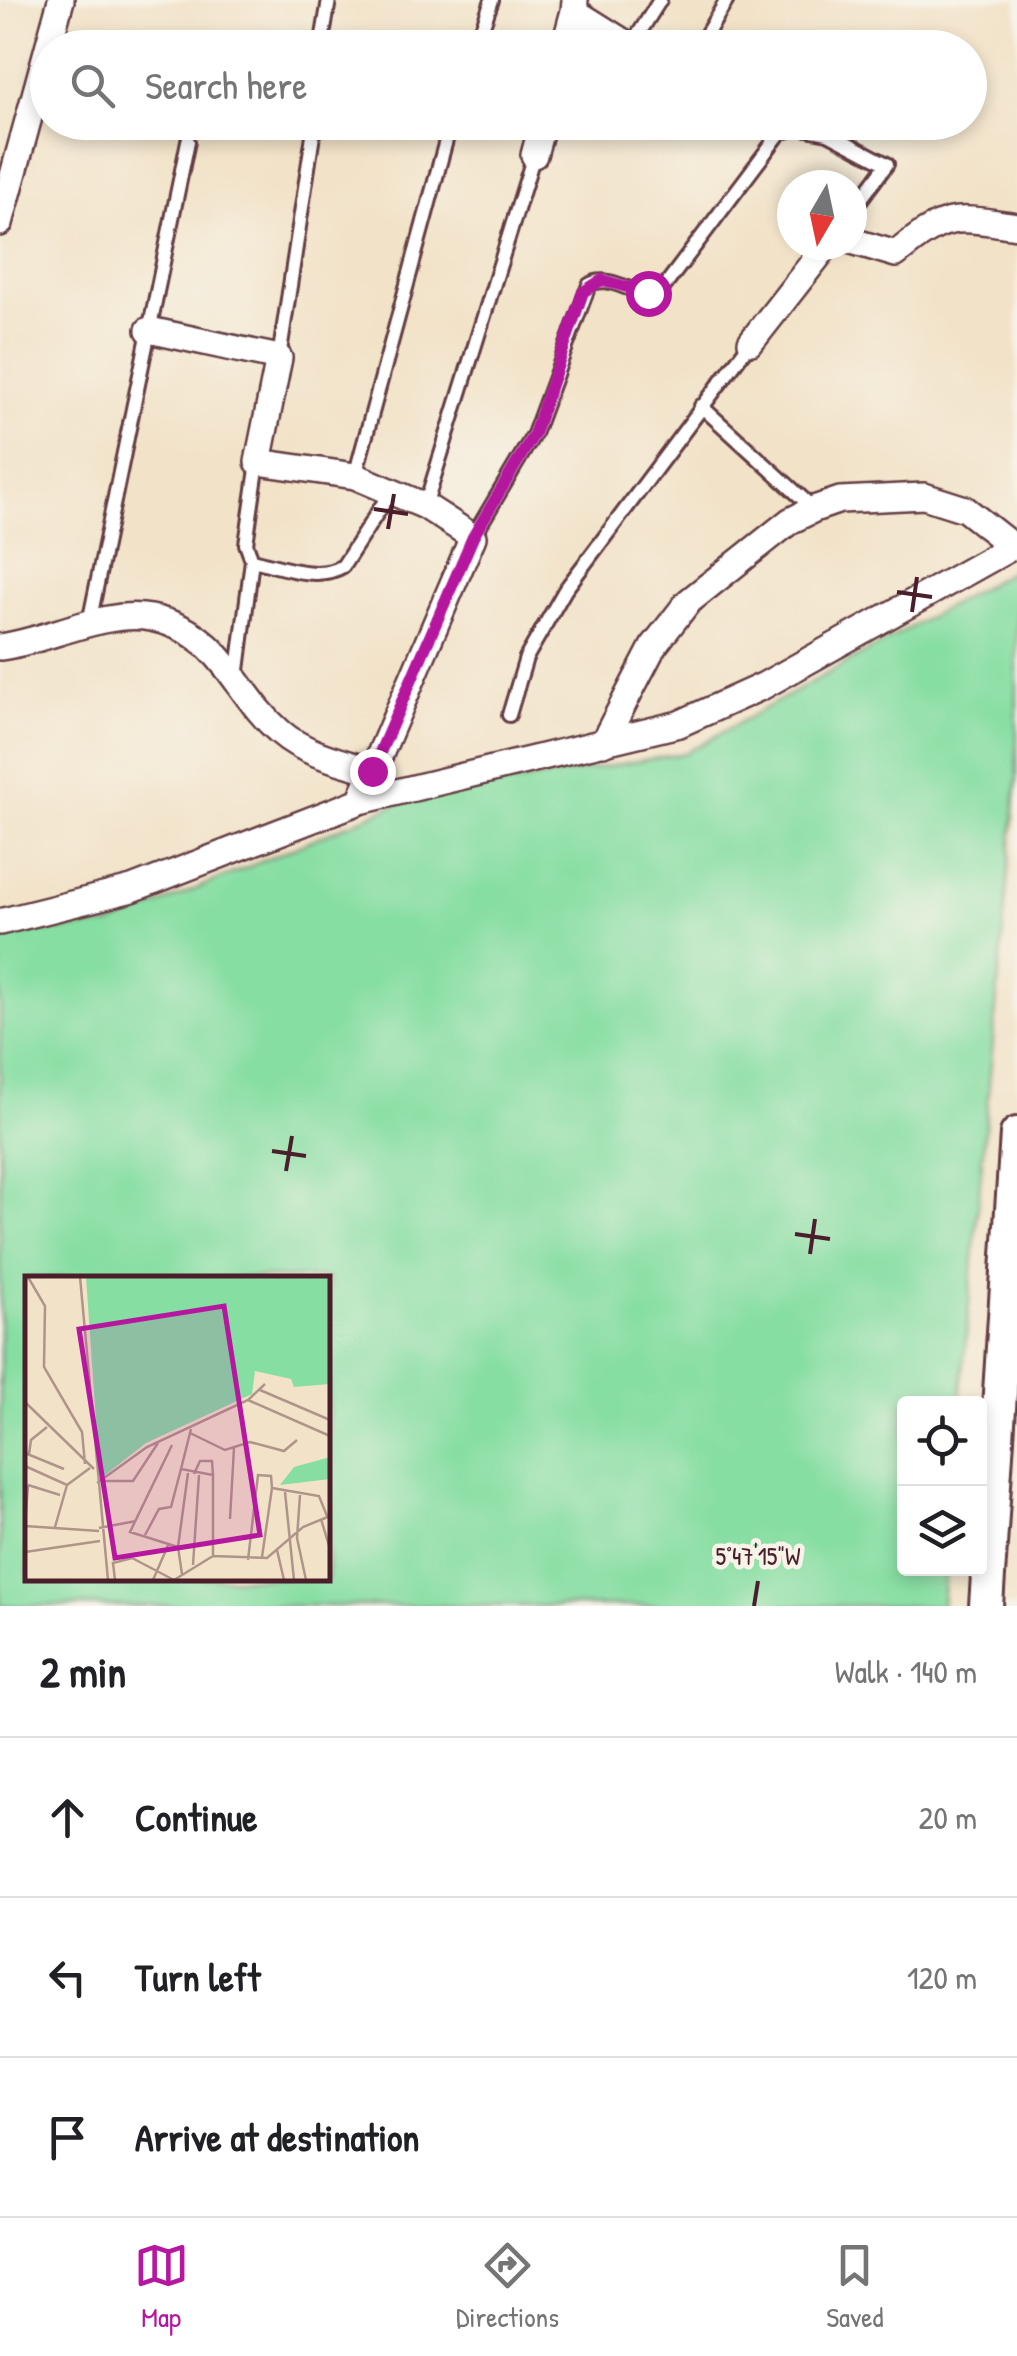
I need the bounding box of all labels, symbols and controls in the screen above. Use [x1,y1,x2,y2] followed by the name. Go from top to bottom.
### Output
[30,30,987,140] search box
[65,58,120,113] icon: search
[145,59,307,111] text: Search here
[777,170,867,260] north arrow
[626,271,672,317] route start
[350,749,396,795] route end
[25,1276,330,1581] inset map
[897,1396,987,1576] map controls
[897,1396,987,1486] button: locate
[897,1486,987,1576] button: layers
[716,1539,801,1573] text: 5°47'15"W
[40,1643,126,1700] text: 2 min
[835,1650,977,1693] text: Walk · 140 m
[40,1790,95,1845] icon: ahead
[135,1791,257,1843] text: Continue
[919,1796,977,1839] text: 20 m
[40,1950,95,2005] icon: left
[135,1951,260,2003] text: Turn left
[907,1956,977,1999] text: 120 m
[40,2110,95,2165] icon: arrive
[135,2111,419,2163] text: Arrive at destination
[134,2238,189,2336] tab: Map
[456,2238,559,2336] tab: Directions
[826,2238,883,2336] tab: Saved

